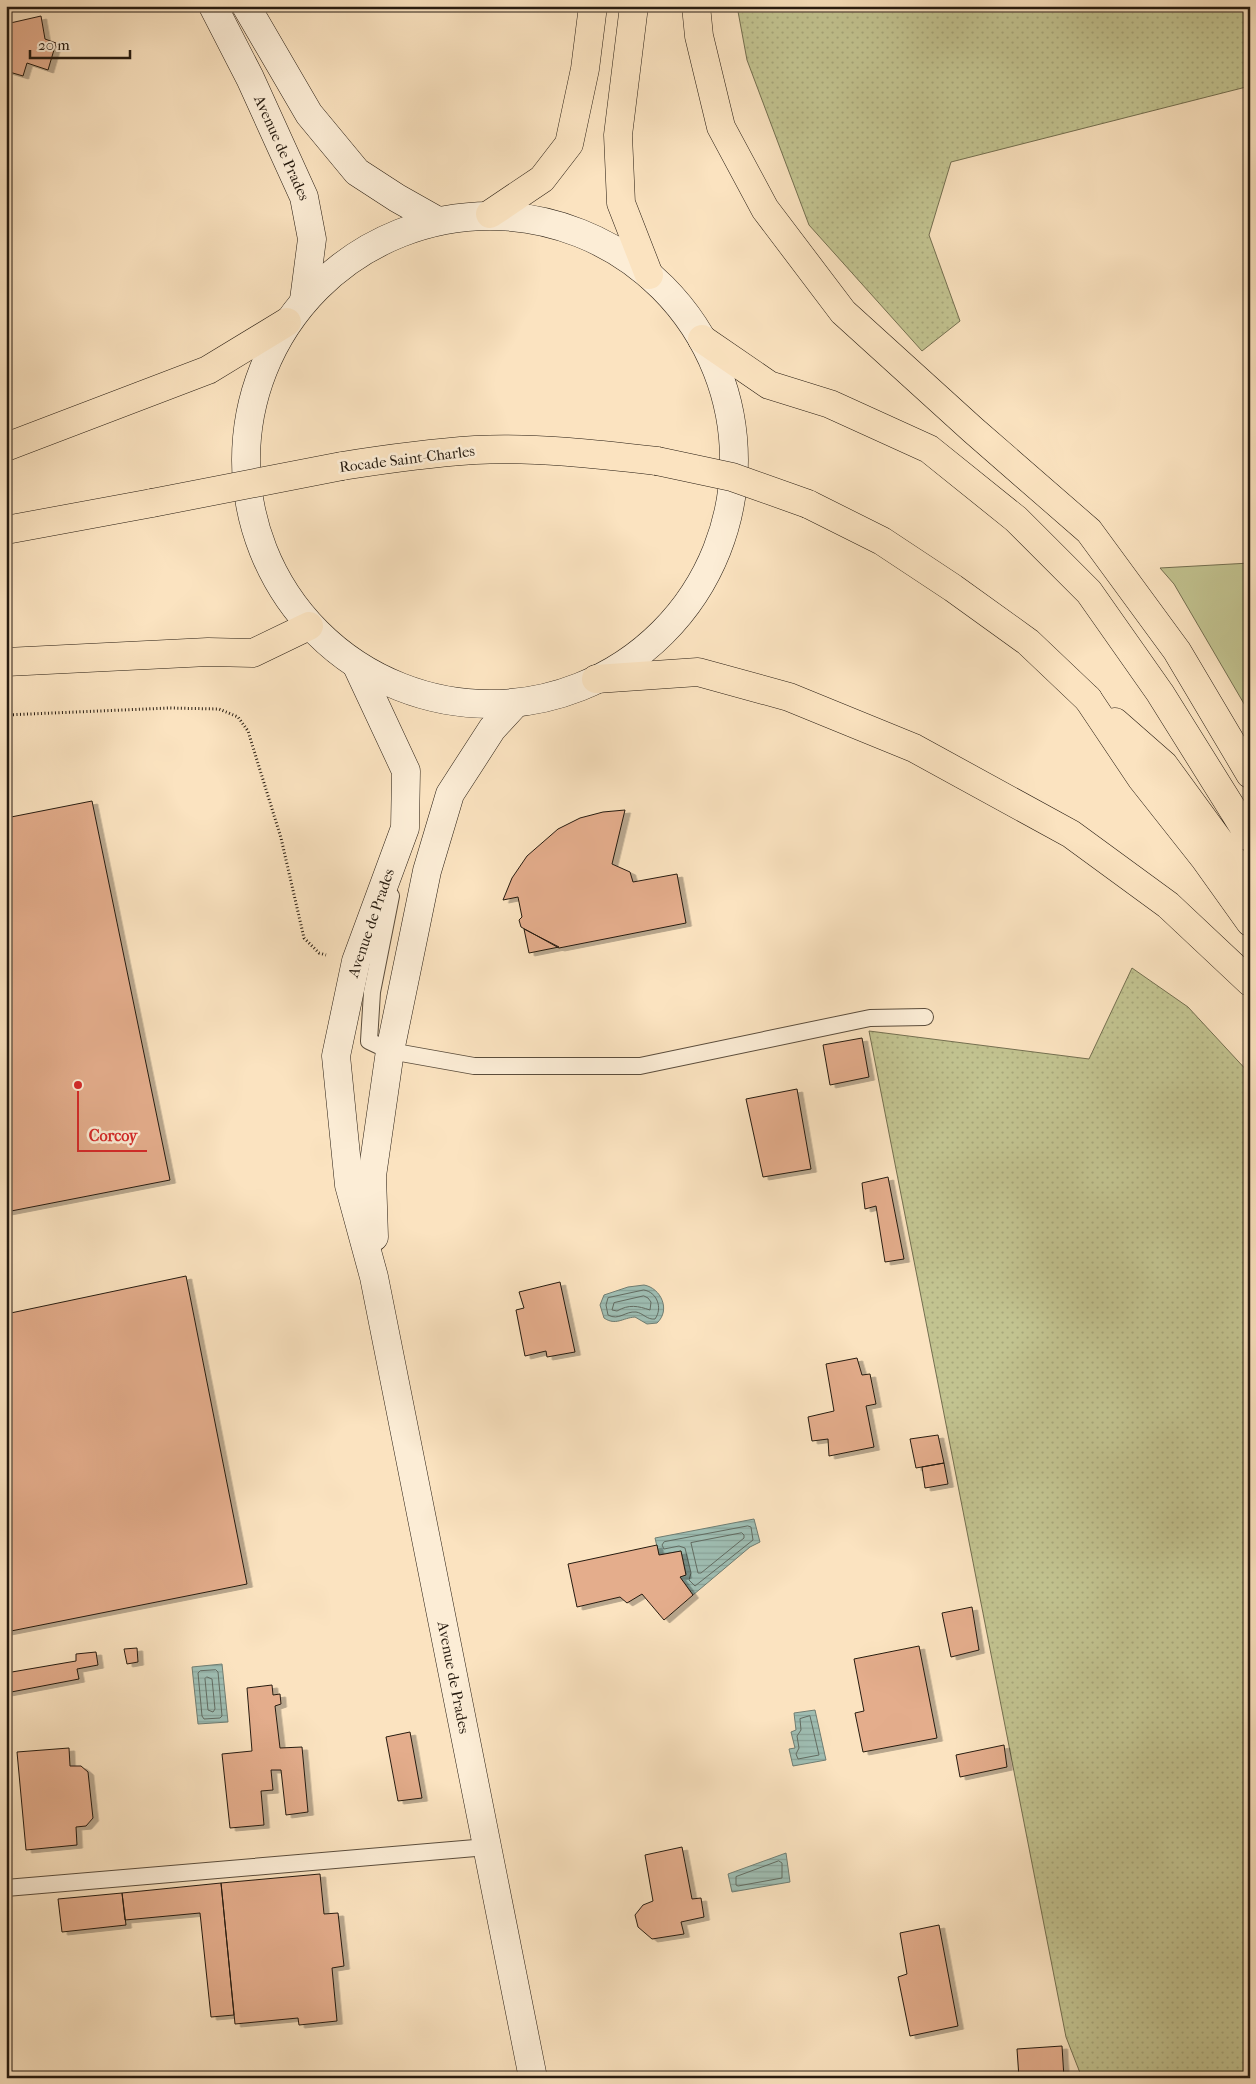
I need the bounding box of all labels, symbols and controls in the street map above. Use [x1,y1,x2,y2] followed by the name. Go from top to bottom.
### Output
[30,28,130,60] scale bar
[38,36,70,54] text: 20 m
[250,92,314,202] street label: Avenue de Prades
[338,442,476,476] street label: Rocade Saint-Charles
[344,866,398,981] street label: Avenue de Prades
[78,1120,147,1151] callout: Corcoy
[89,1126,139,1146] text: Corcoy
[433,1619,474,1736] street label: Avenue de Prades

